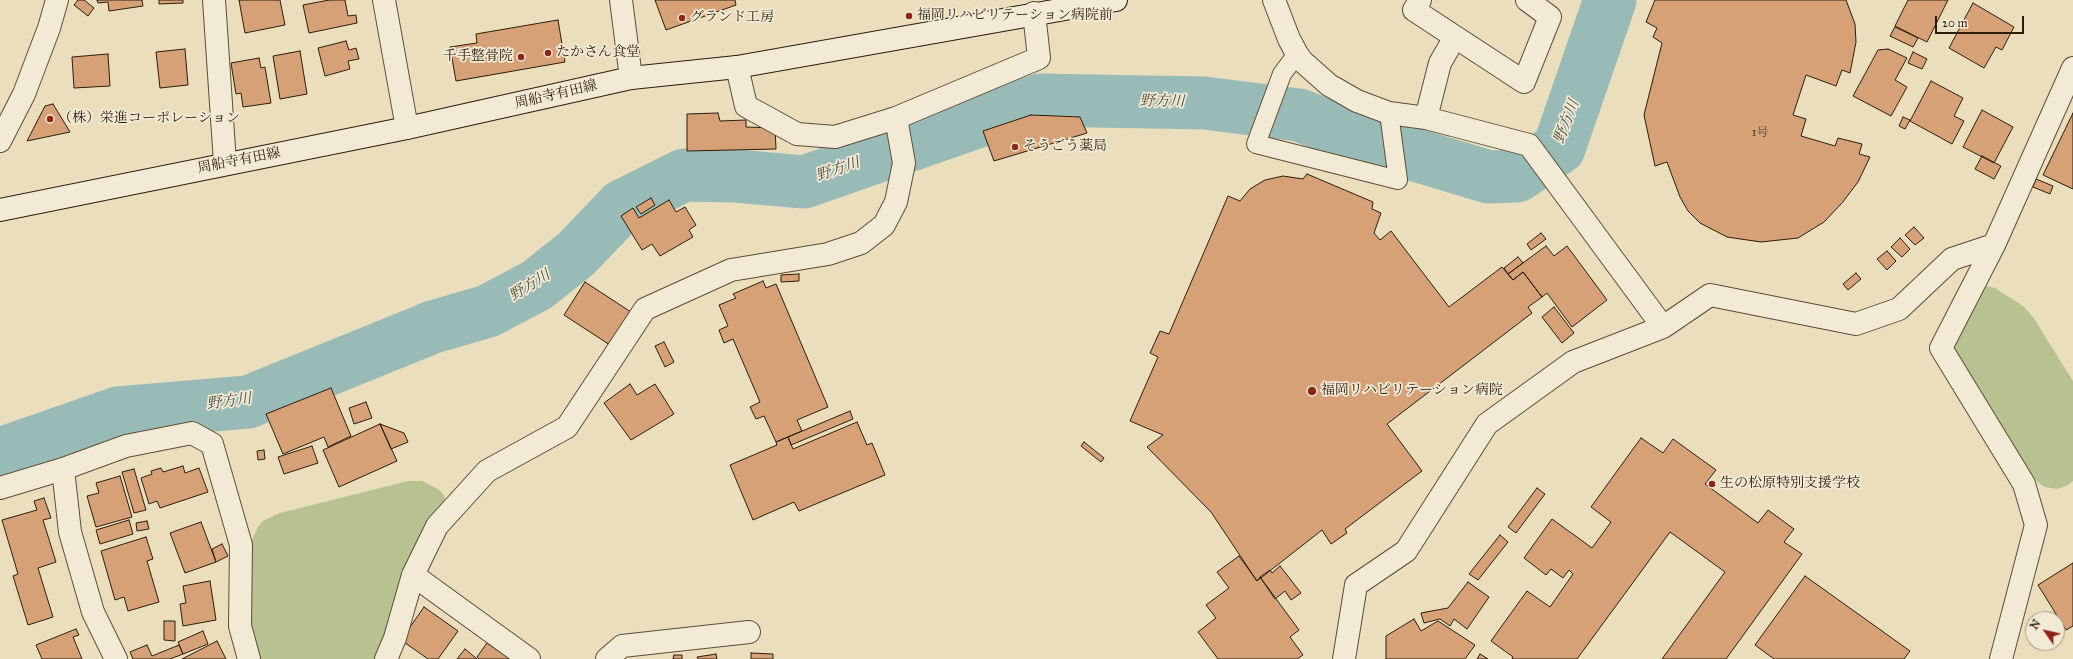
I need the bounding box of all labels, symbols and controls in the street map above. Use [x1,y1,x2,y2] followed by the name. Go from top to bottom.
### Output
[917,8,1113,24] place label: 福岡リハビリテーション病院前
[1937,8,2026,34] scale bar
[690,10,774,26] place label: グランド工房
[904,11,914,21] marker: 福岡リハビリテーション病院前
[677,13,687,23] marker: グランド工房
[1942,16,1968,30] text: 20 m
[556,45,640,61] place label: たかさん食堂
[543,48,553,58] marker: たかさん食堂
[443,49,513,65] place label: 千手整骨院
[516,52,526,62] marker: 千手整骨院
[513,77,599,113] street label: 周船寺有田線
[1139,93,1185,111] water label: 野方川
[1551,98,1583,146] water label: 野方川
[58,111,240,127] place label: （株）栄進コーポレーション
[45,114,55,124] marker: （株）栄進コーポレーション
[1752,126,1768,140] house number: 1号
[1023,139,1107,155] place label: そうごう薬局
[1010,142,1020,152] marker: そうごう薬局
[196,145,282,177] street label: 周船寺有田線
[814,154,862,186] water label: 野方川
[506,266,554,306] water label: 野方川
[1321,383,1503,399] place label: 福岡リハビリテーション病院
[1306,385,1318,397] marker: 福岡リハビリテーション病院
[205,390,253,414] water label: 野方川
[1720,476,1860,492] place label: 生の松原特別支援学校
[1707,479,1717,489] marker: 生の松原特別支援学校
[2025,611,2065,651] north arrow
[2027,617,2043,632] text: N

